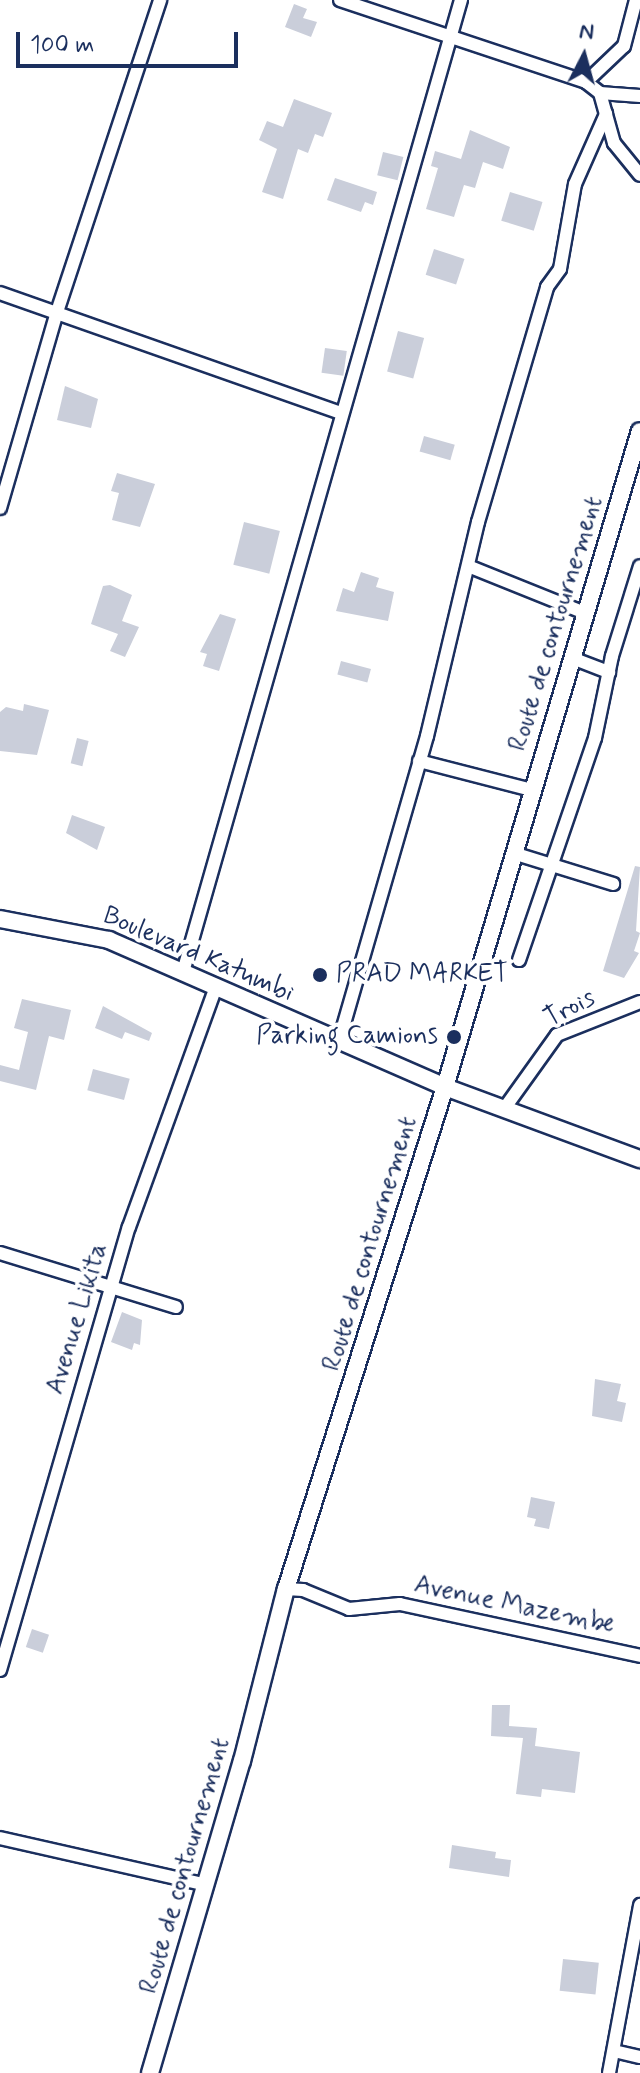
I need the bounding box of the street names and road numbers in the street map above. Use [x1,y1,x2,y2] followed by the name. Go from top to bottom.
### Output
[503,491,611,757] street label: Route de contournement
[96,900,300,1010] street label: Boulevard Katumbi
[539,983,601,1035] street label: Trois
[317,1111,425,1377] street label: Route de contournement
[40,1239,116,1399] street label: Avenue Likita
[411,1570,617,1642] street label: Avenue Mazembe
[134,1733,238,1999] street label: Route de contournement

